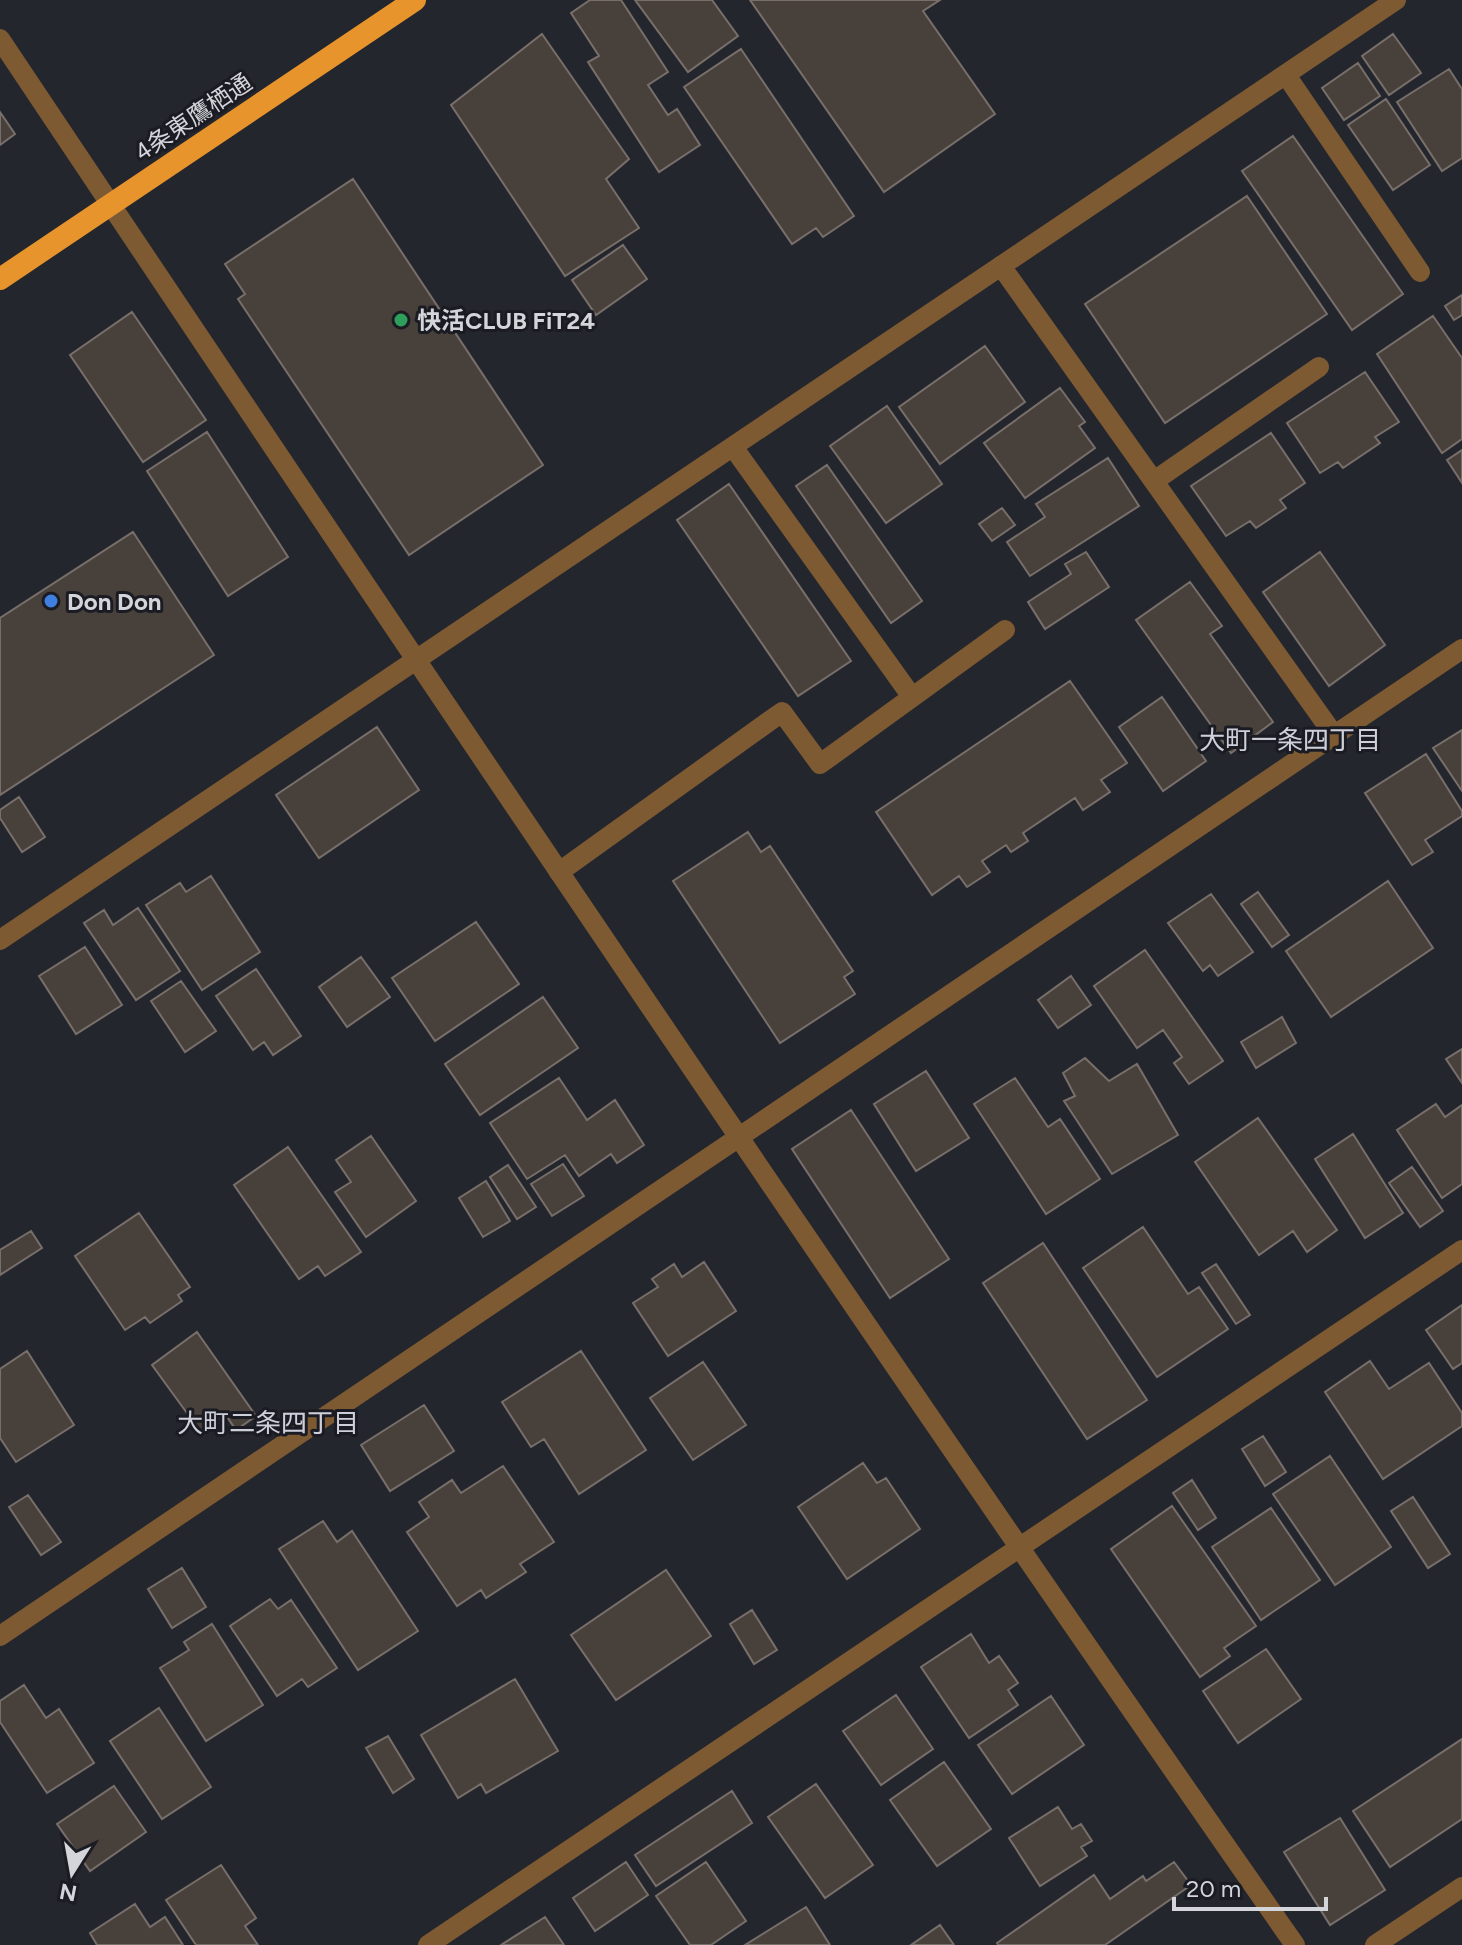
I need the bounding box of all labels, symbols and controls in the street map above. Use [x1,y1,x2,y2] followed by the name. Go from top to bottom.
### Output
[129,67,257,167] street label: 4条東鷹栖通
[417,306,595,335] place label: 快活CLUB FiT24
[392,311,410,329] marker: 快活CLUB FiT24
[67,587,161,616] place label: Don Don
[42,592,60,610] marker: Don Don
[1199,724,1381,756] district label: 大町一条四丁目
[177,1407,359,1439] district label: 大町二条四丁目
[32,1833,112,1913] north arrow
[1174,1861,1326,1911] scale bar
[1186,1874,1241,1903] text: 20 m
[57,1877,79,1907] text: N

